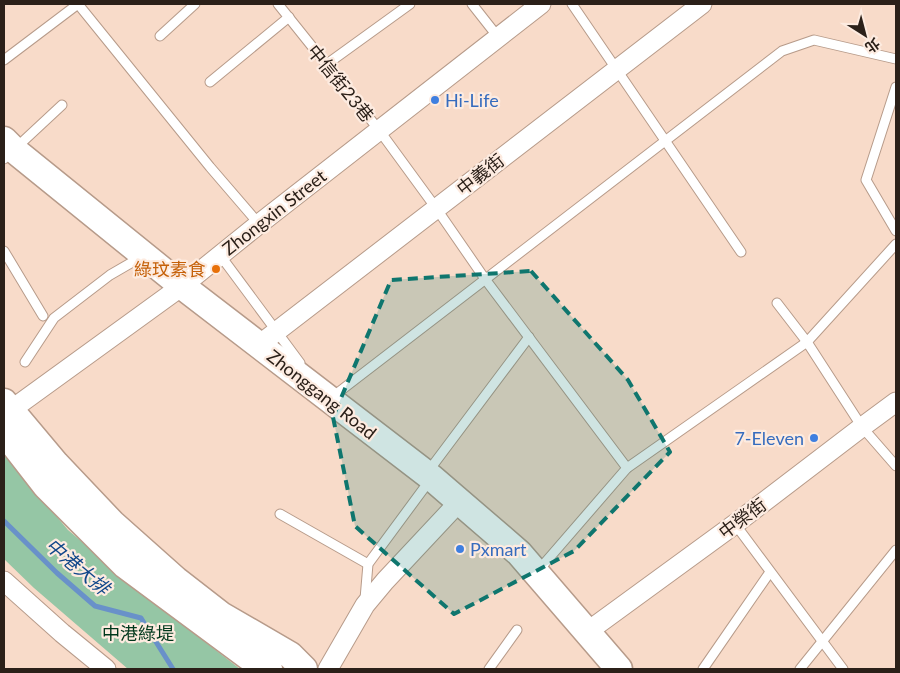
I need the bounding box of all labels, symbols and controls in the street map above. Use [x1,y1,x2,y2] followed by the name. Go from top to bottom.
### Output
[840,10,890,60] north arrow
[862,35,884,57] text: 北
[303,40,379,126] street label: 中信街23巷
[445,89,499,111] place label: Hi-Life
[429,94,441,106] marker: Hi-Life
[452,149,508,199] street label: 中義街
[218,164,331,259] street label: Zhongxin Street
[134,258,206,280] place label: 綠玟素食
[210,263,222,275] marker: 綠玟素食
[263,345,381,443] street label: Zhonggang Road
[734,427,804,449] place label: 7-Eleven
[808,432,820,444] marker: 7-Eleven
[714,493,770,543] street label: 中榮街
[41,533,117,601] water label: 中港大排
[470,538,527,560] place label: Pxmart
[454,543,466,555] marker: Pxmart
[102,622,174,644] park label: 中港綠堤

